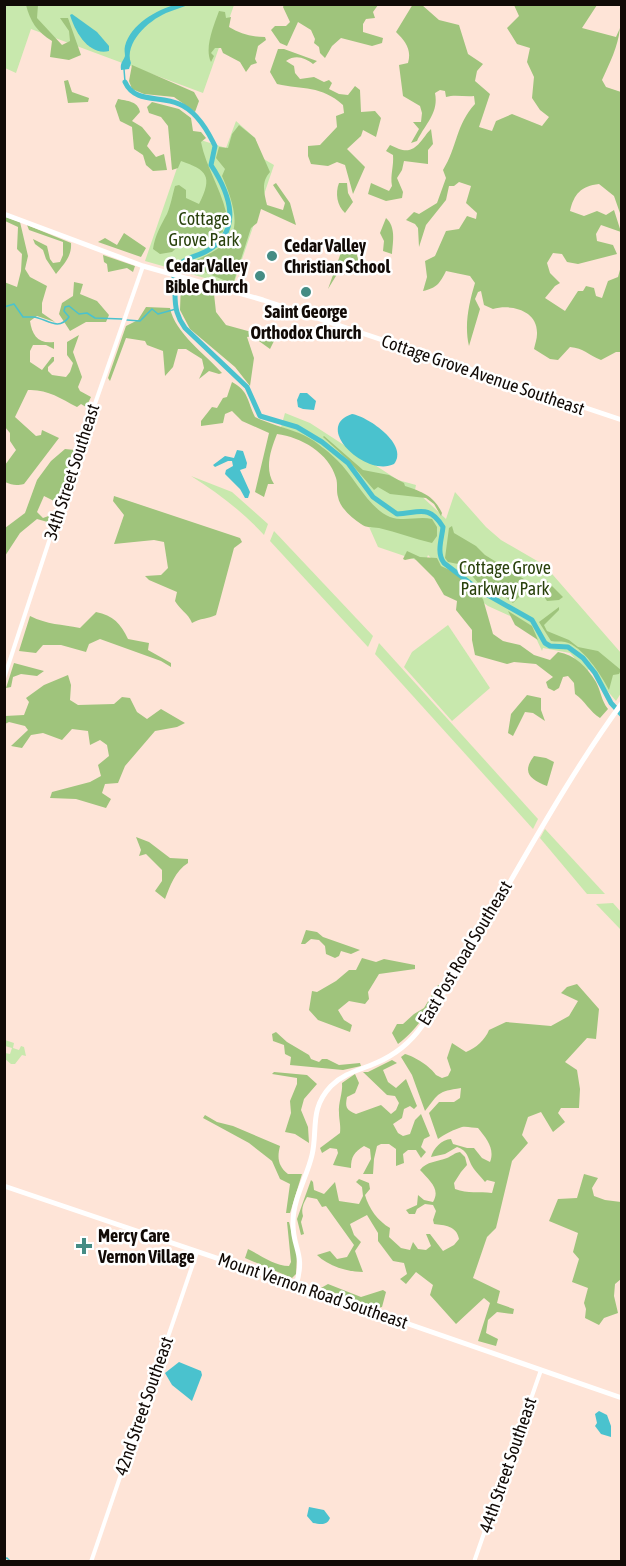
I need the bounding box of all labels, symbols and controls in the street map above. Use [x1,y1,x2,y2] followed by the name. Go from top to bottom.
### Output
[168,208,240,250] park label: Cottage Grove Park
[284,235,390,277] place label: Cedar Valley Christian School
[265,249,279,263] marker: Cedar Valley Christian School
[165,255,249,297] place label: Cedar Valley Bible Church
[253,269,267,283] marker: Cedar Valley Bible Church
[299,285,313,299] marker: Saint George Orthodox Church
[251,301,362,343] place label: Saint George Orthodox Church
[379,330,587,419] street label: Cottage Grove Avenue Southeast
[40,401,103,543] street label: 34th Street Southeast
[459,557,551,599] park label: Cottage Grove Parkway Park
[413,877,516,1029] street label: East Post Road Southeast
[97,1225,195,1267] place label: Mercy Care Vernon Village
[75,1237,93,1255] marker: Mercy Care Vernon Village
[216,1248,411,1333] street label: Mount Vernon Road Southeast
[110,1334,177,1478] street label: 42nd Street Southeast
[474,1394,541,1535] street label: 44th Street Southeast

